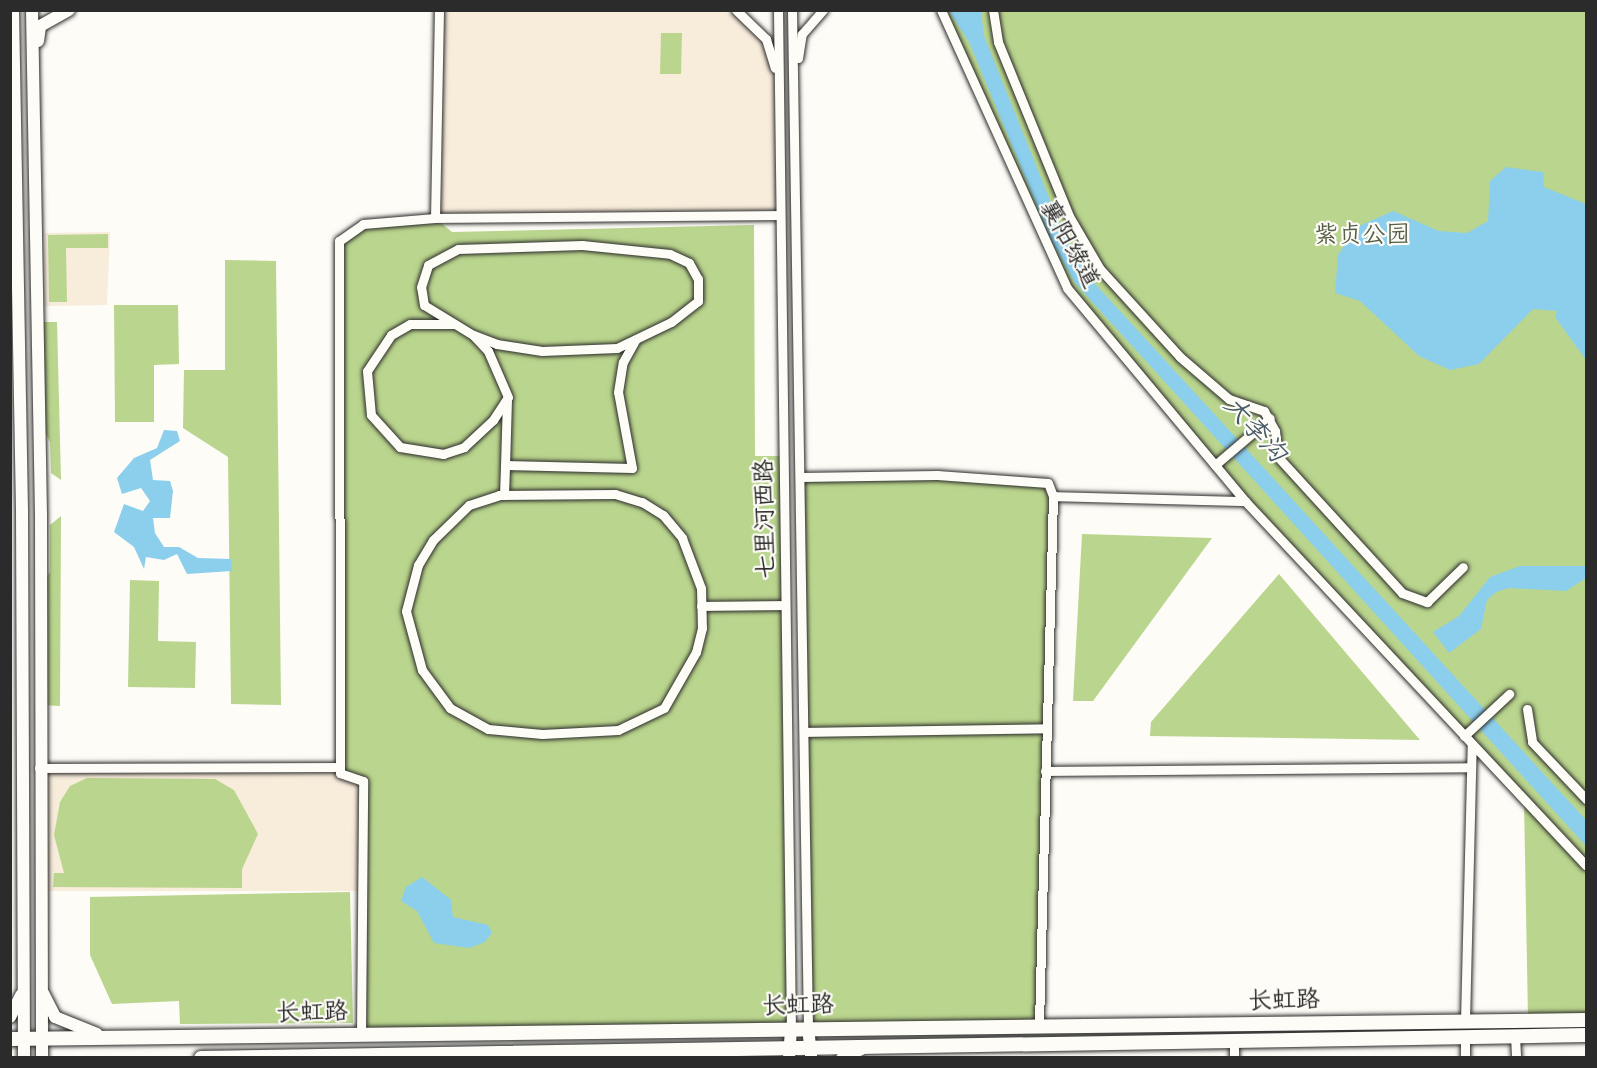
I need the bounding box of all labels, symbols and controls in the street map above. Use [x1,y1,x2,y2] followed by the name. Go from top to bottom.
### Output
[1034,195,1106,293] street label: 襄阳绿道
[1314,221,1410,249] park label: 紫贞公园
[1217,390,1293,468] water label: 大李沟
[750,459,780,579] street label: 七里河西路
[1248,985,1320,1015] street label: 长虹路
[762,990,834,1020] street label: 长虹路
[276,997,348,1027] street label: 长虹路

